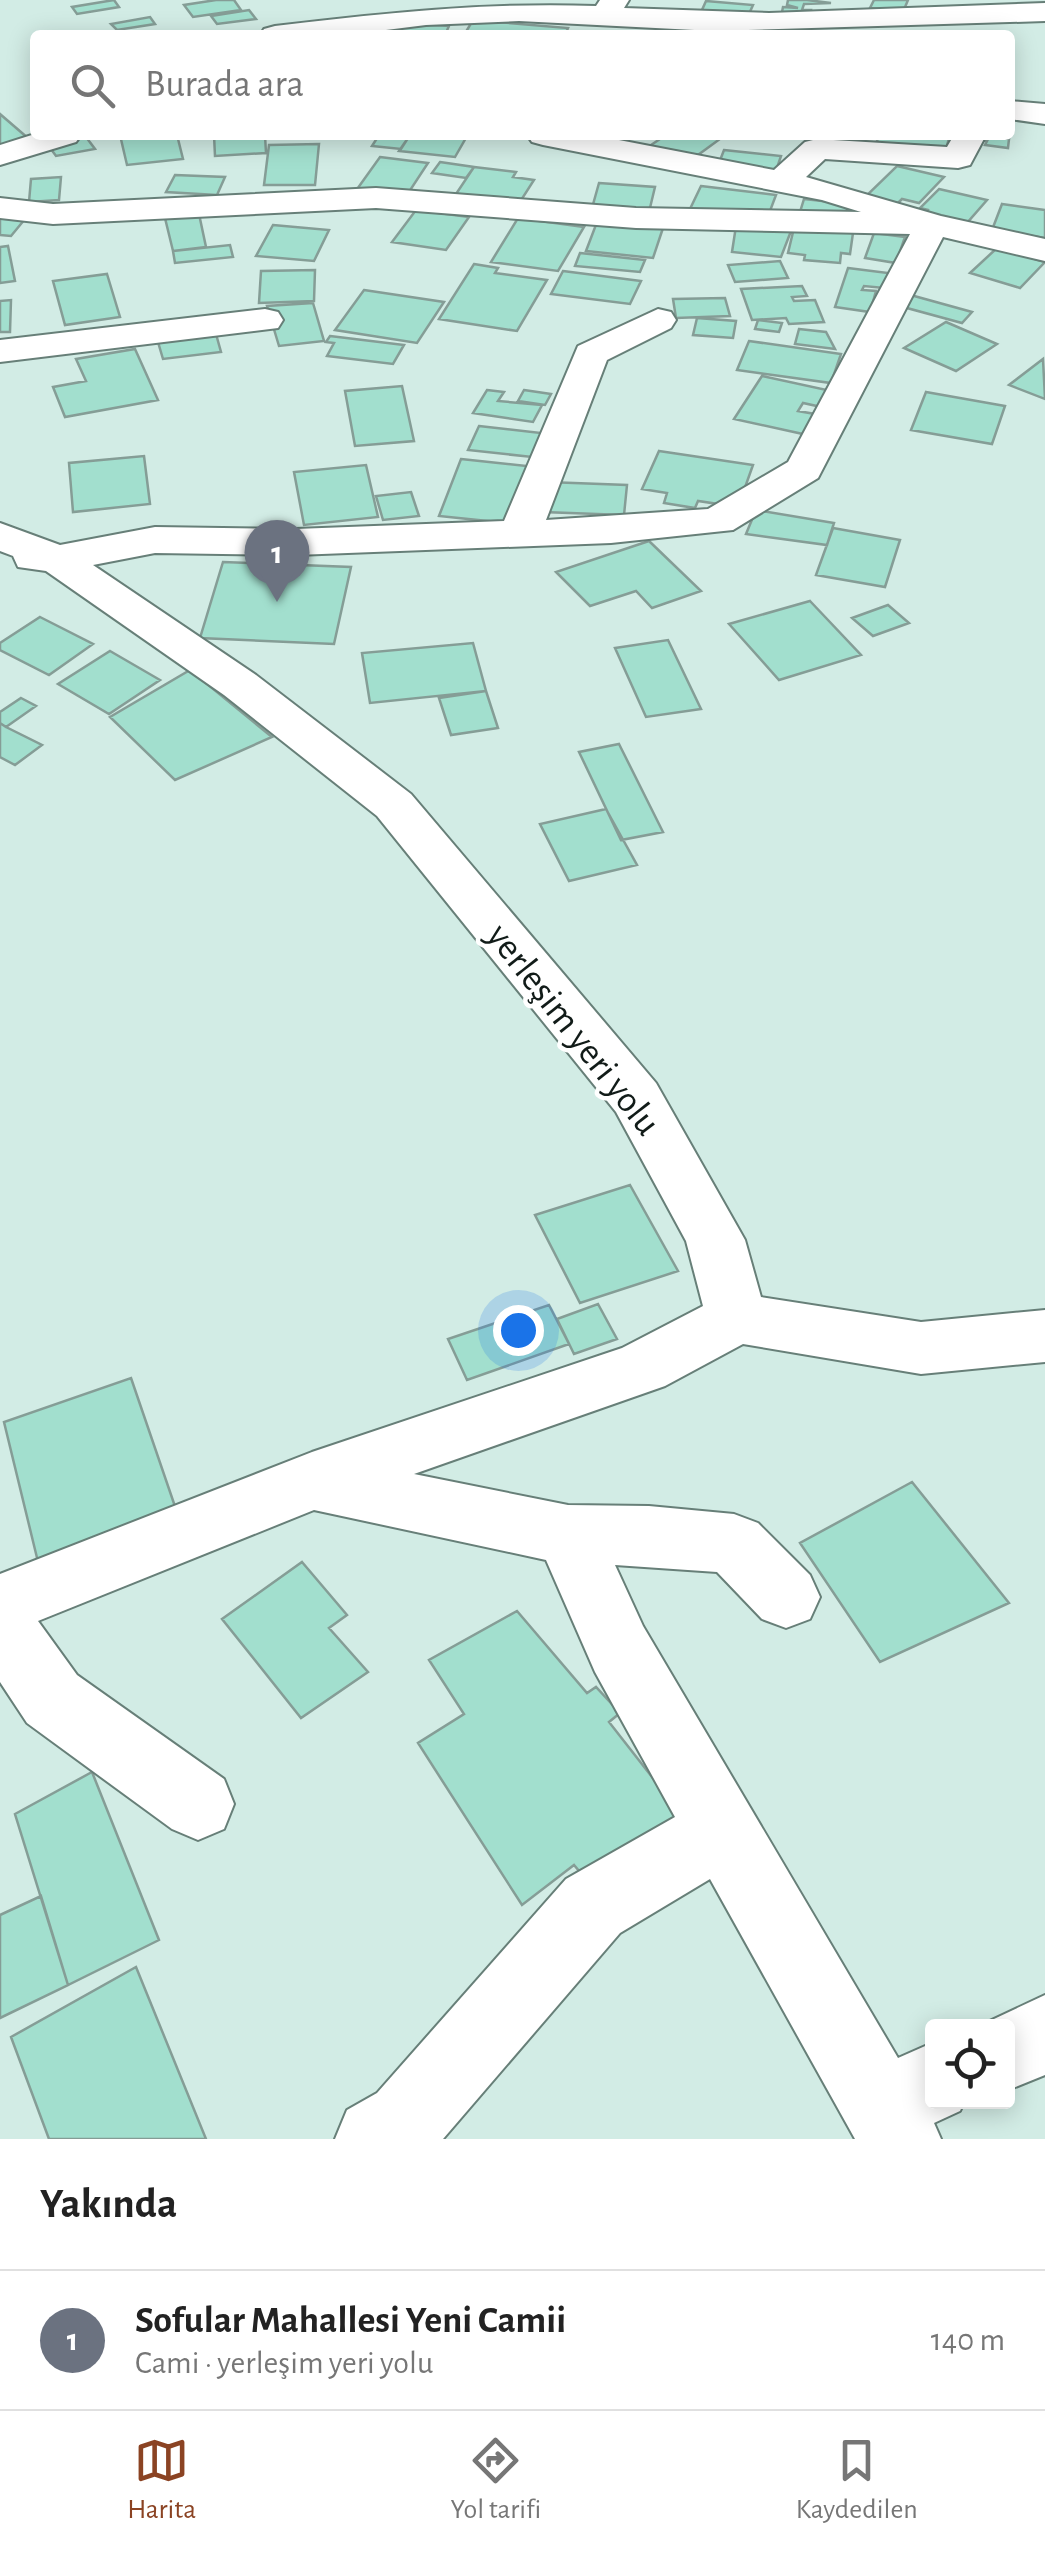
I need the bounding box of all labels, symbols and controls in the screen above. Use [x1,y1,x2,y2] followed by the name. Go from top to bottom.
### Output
[30,30,1015,140] search box
[65,58,120,113] icon: search
[145,66,304,104] text: Burada ara
[244,520,310,602] pin: 1
[478,916,667,1143] street label: yerleşim yeri yolu
[493,1305,544,1356] your location
[925,2019,1015,2109] map controls
[925,2019,1015,2109] button: locate
[40,2183,177,2225] text: Yakında
[135,2302,566,2340] text: Sofular Mahallesi Yeni Camii
[67,2324,78,2356] text: 1
[931,2324,1005,2356] text: 140 m
[135,2347,433,2379] text: Cami · yerleşim yeri yolu
[127,2433,196,2527] tab: Harita
[450,2433,541,2527] tab: Yol tarifi
[796,2433,918,2527] tab: Kaydedilen

